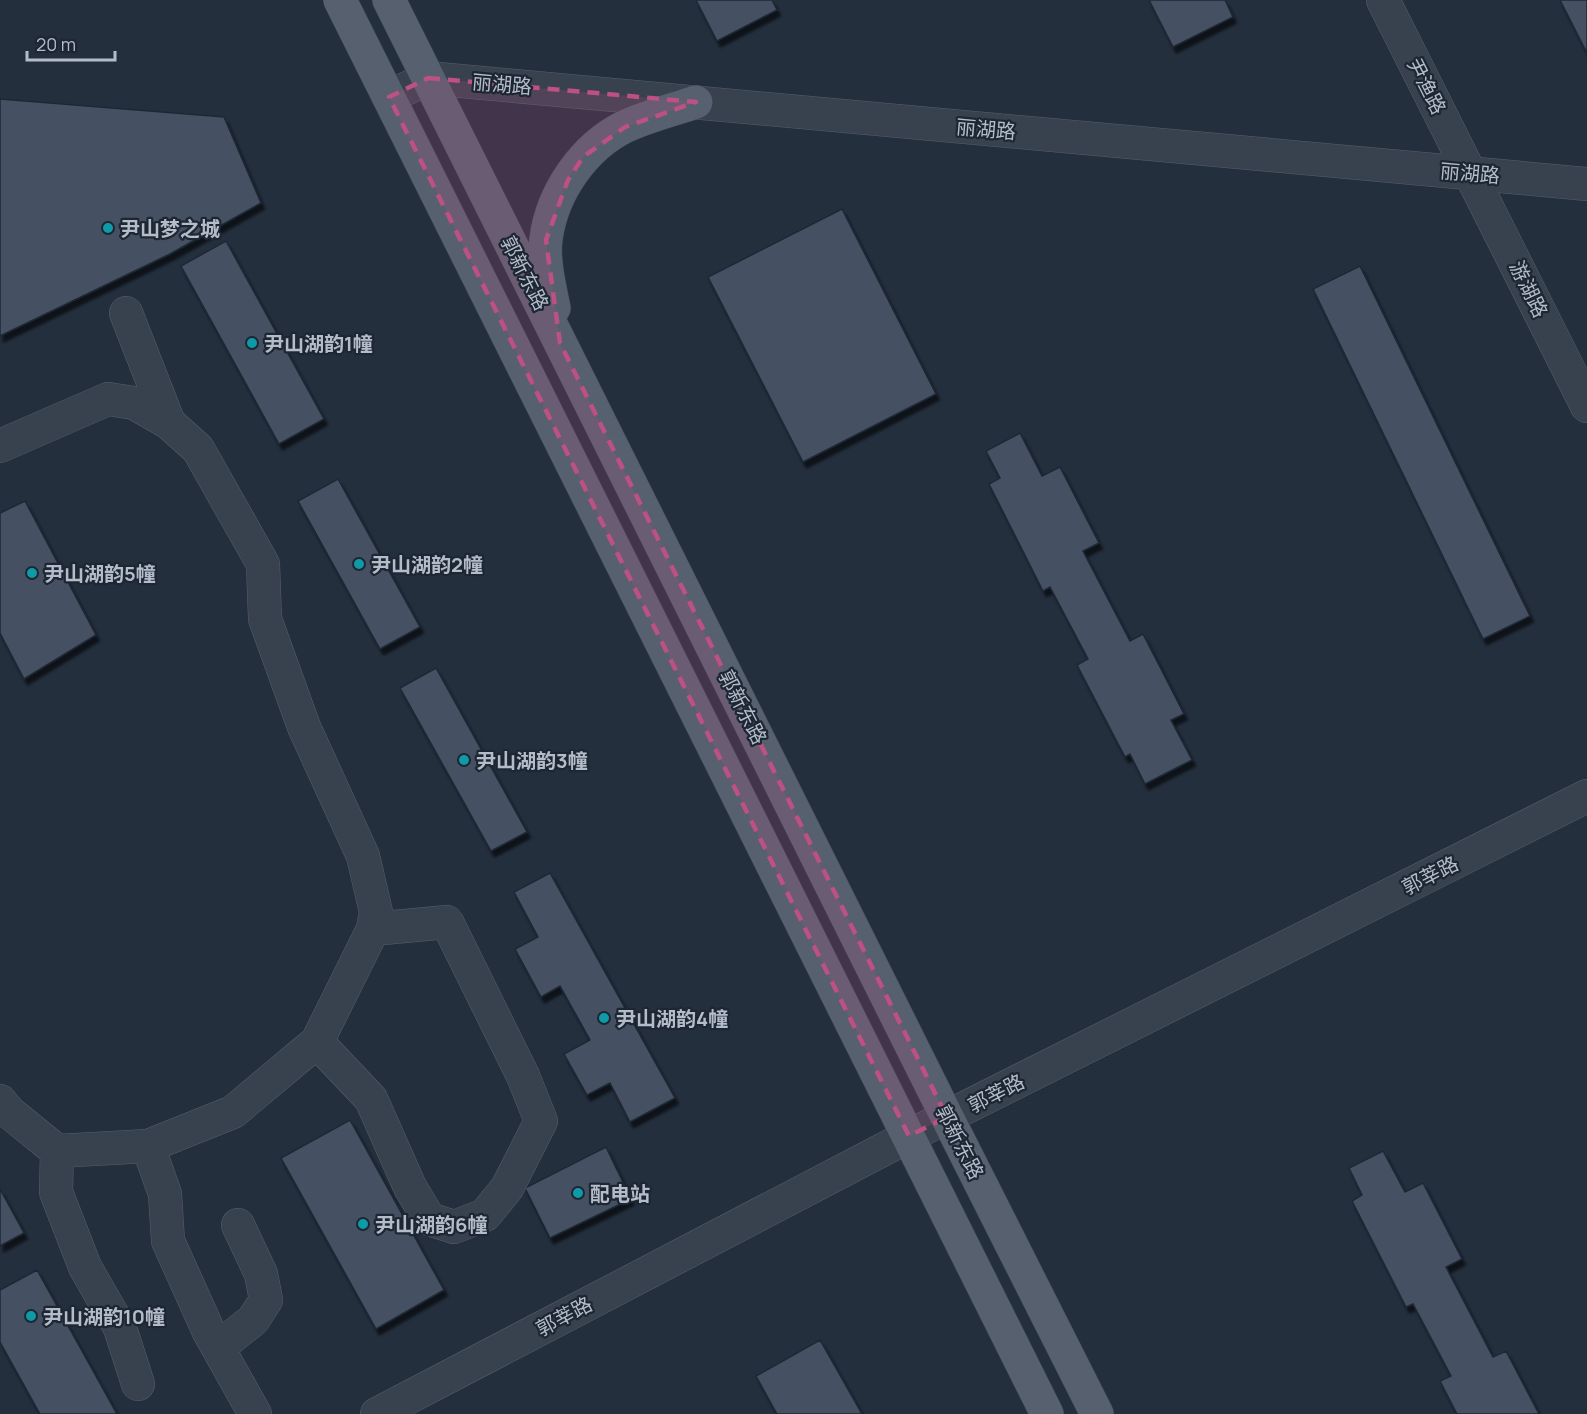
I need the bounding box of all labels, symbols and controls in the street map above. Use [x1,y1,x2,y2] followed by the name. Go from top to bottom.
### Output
[27,24,116,62] scale bar
[36,32,76,56] text: 20 m
[1401,53,1453,119] street label: 尹渔路
[471,68,533,100] street label: 丽湖路
[955,113,1017,145] street label: 丽湖路
[1439,157,1501,189] street label: 丽湖路
[120,215,220,242] place label: 尹山梦之城
[101,221,115,235] marker: 尹山梦之城
[495,231,555,315] street label: 郭新东路
[1504,256,1554,322] street label: 游湖路
[264,330,373,357] place label: 尹山湖韵1幢
[245,336,259,350] marker: 尹山湖韵1幢
[371,551,483,578] place label: 尹山湖韵2幢
[352,557,366,571] marker: 尹山湖韵2幢
[44,560,156,587] place label: 尹山湖韵5幢
[25,566,39,580] marker: 尹山湖韵5幢
[713,665,773,749] street label: 郭新东路
[476,747,588,774] place label: 尹山湖韵3幢
[457,753,471,767] marker: 尹山湖韵3幢
[1397,849,1463,901] street label: 郭莘路
[616,1005,728,1032] place label: 尹山湖韵4幢
[597,1011,611,1025] marker: 尹山湖韵4幢
[963,1067,1029,1119] street label: 郭莘路
[930,1100,990,1184] street label: 郭新东路
[590,1180,650,1207] place label: 配电站
[571,1186,585,1200] marker: 配电站
[375,1211,487,1238] place label: 尹山湖韵6幢
[356,1217,370,1231] marker: 尹山湖韵6幢
[531,1290,597,1342] street label: 郭莘路
[43,1303,165,1330] place label: 尹山湖韵10幢
[24,1309,38,1323] marker: 尹山湖韵10幢

